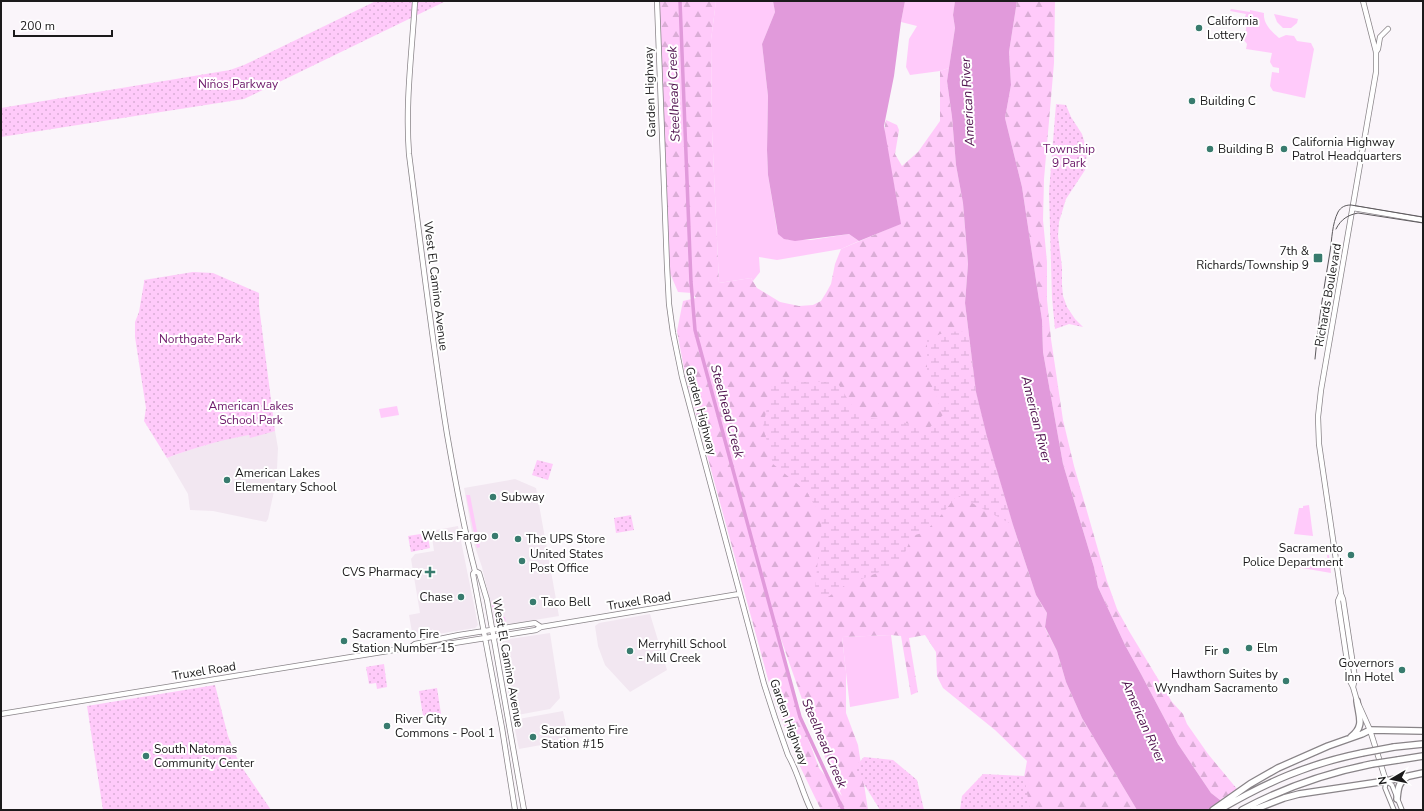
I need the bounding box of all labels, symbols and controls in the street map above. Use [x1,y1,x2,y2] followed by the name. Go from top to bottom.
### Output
[14,12,112,38] scale bar
[1207,13,1258,43] place label: California Lottery
[20,18,55,34] text: 200 m
[1194,23,1204,33] marker: California Lottery
[663,45,685,142] water label: Steelhead Creek
[640,46,660,138] street label: Garden Highway
[957,57,979,148] water label: American River
[198,76,279,92] park label: Niños Parkway
[1200,93,1256,109] place label: Building C
[1187,96,1197,106] marker: Building C
[1292,134,1402,164] place label: California Highway Patrol Headquarters
[1043,141,1095,171] park label: Township 9 Park
[1218,141,1274,157] place label: Building B
[1205,144,1215,154] marker: Building B
[1279,144,1289,154] marker: California Highway Patrol Headquarters
[420,220,452,352] street label: West El Camino Avenue
[1311,242,1345,348] street label: Richards Boulevard
[1196,243,1310,273] place label: 7th & Richards/Township 9
[1312,252,1324,264] marker: 7th & Richards/Township 9
[159,331,242,347] park label: Northgate Park
[706,363,748,460] water label: Steelhead Creek
[682,365,721,458] street label: Garden Highway
[1016,373,1056,465] water label: American River
[208,398,294,428] park label: American Lakes School Park
[235,465,337,495] place label: American Lakes Elementary School
[222,475,232,485] marker: American Lakes Elementary School
[501,489,545,505] place label: Subway
[488,492,498,502] marker: Subway
[422,528,487,544] place label: Wells Fargo
[490,531,500,541] marker: Wells Fargo
[526,531,605,547] place label: The UPS Store
[513,534,523,544] marker: The UPS Store
[1243,540,1344,570] place label: Sacramento Police Department
[530,546,603,576] place label: United States Post Office
[1346,550,1356,560] marker: Sacramento Police Department
[517,556,527,566] marker: United States Post Office
[342,564,423,580] place label: CVS Pharmacy
[425,567,435,577] marker: CVS Pharmacy
[606,588,672,614] street label: Truxel Road
[420,589,453,605] place label: Chase
[456,592,466,602] marker: Chase
[541,594,591,610] place label: Taco Bell
[489,597,527,729] street label: West El Camino Avenue
[528,597,538,607] marker: Taco Bell
[352,626,455,656] place label: Sacramento Fire Station Number 15
[339,636,349,646] marker: Sacramento Fire Station Number 15
[638,636,727,666] place label: Merryhill School - Mill Creek
[1257,640,1278,656] place label: Elm
[1204,643,1219,659] place label: Fir
[1244,643,1254,653] marker: Elm
[625,646,635,656] marker: Merryhill School - Mill Creek
[1221,646,1231,656] marker: Fir
[1338,655,1394,685] place label: Governors Inn Hotel
[171,658,237,684] street label: Truxel Road
[1397,665,1407,675] marker: Governors Inn Hotel
[1154,666,1279,696] place label: Hawthorn Suites by Wyndham Sacramento
[1116,676,1169,766] water label: American River
[1281,676,1291,686] marker: Hawthorn Suites by Wyndham Sacramento
[766,677,812,768] street label: Garden Highway
[797,696,851,792] water label: Steelhead Creek
[395,711,495,741] place label: River City Commons - Pool 1
[382,721,392,731] marker: River City Commons - Pool 1
[541,722,628,752] place label: Sacramento Fire Station #15
[528,732,538,742] marker: Sacramento Fire Station #15
[154,741,255,771] place label: South Natomas Community Center
[141,751,151,761] marker: South Natomas Community Center
[1372,759,1412,799] north arrow
[1375,775,1391,786] text: N

